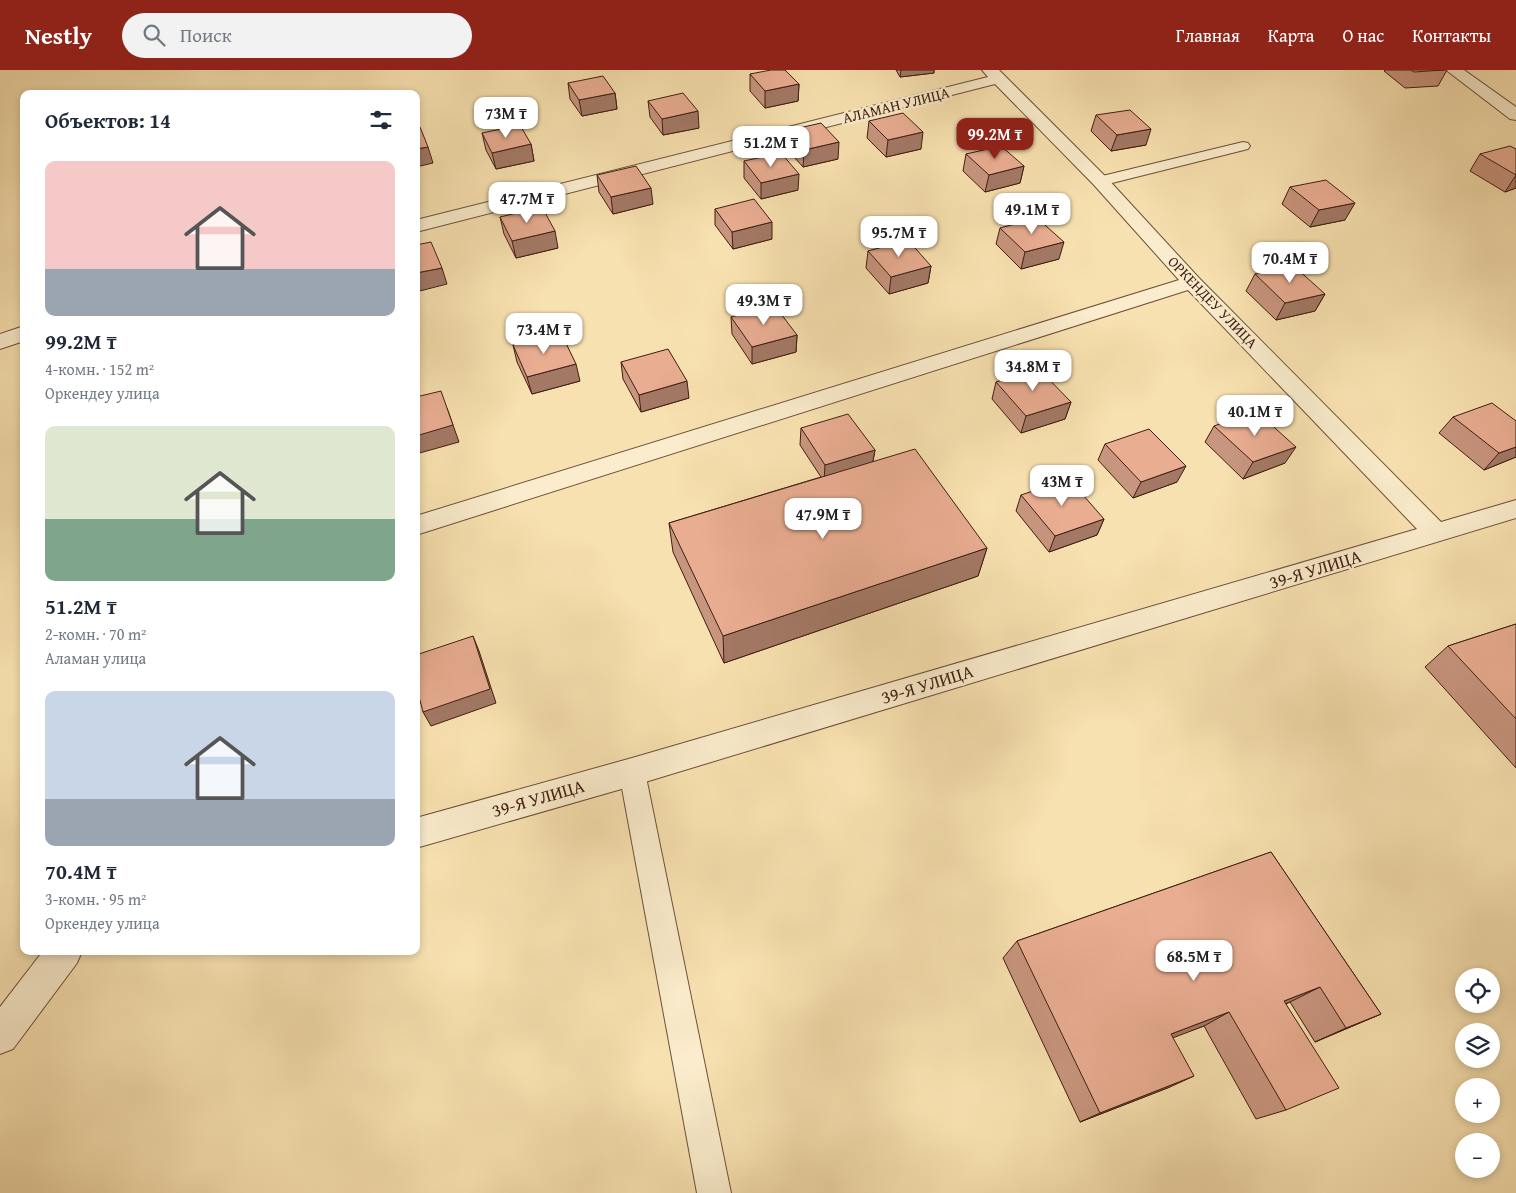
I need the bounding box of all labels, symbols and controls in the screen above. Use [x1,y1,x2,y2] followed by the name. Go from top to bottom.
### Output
[122,13,472,58] search box
[25,18,92,53] text: Nestly
[140,21,168,49] icon: search
[180,21,232,49] text: Поиск
[1176,22,1240,49] text: Главная
[1268,22,1314,49] text: Карта
[1342,22,1384,49] text: О нас
[1412,22,1491,49] text: Контакты
[840,82,952,128] street label: АЛАМАН УЛИЦА
[471,97,541,139] pin: 73M ₸
[485,101,527,125] text: 73M ₸
[45,105,171,136] text: Объектов: 14
[367,106,395,134] icon: filters
[949,118,1041,160] pin: 99.2M ₸
[968,122,1022,146] text: 99.2M ₸
[725,126,817,168] pin: 51.2M ₸
[744,130,798,154] text: 51.2M ₸
[481,182,573,224] pin: 47.7M ₸
[500,186,554,210] text: 47.7M ₸
[986,192,1078,235] pin: 49.1M ₸
[175,193,265,283] icon: home
[1005,197,1059,221] text: 49.1M ₸
[853,216,945,258] pin: 95.7M ₸
[872,220,926,244] text: 95.7M ₸
[1244,242,1336,284] pin: 70.4M ₸
[1263,246,1317,270] text: 70.4M ₸
[1163,251,1263,353] street label: ОРКЕНДЕУ УЛИЦА
[718,284,810,326] pin: 49.3M ₸
[737,288,791,312] text: 49.3M ₸
[498,312,590,355] pin: 73.4M ₸
[517,317,571,341] text: 73.4M ₸
[45,326,117,357] text: 99.2M ₸
[987,350,1079,392] pin: 34.8M ₸
[1006,354,1060,378] text: 34.8M ₸
[45,357,154,381] text: 4-комн. · 152 m²
[45,381,160,405] text: Оркендеу улица
[1209,394,1301,437] pin: 40.1M ₸
[1228,399,1282,423] text: 40.1M ₸
[175,458,265,548] icon: home
[1027,464,1097,507] pin: 43M ₸
[1041,469,1083,493] text: 43M ₸
[777,498,869,540] pin: 47.9M ₸
[796,502,850,526] text: 47.9M ₸
[1266,542,1364,596] street label: 39-Я УЛИЦА
[45,591,117,622] text: 51.2M ₸
[45,622,146,646] text: 2-комн. · 70 m²
[45,646,146,670] text: Аламан улица
[878,657,976,711] street label: 39-Я УЛИЦА
[175,723,265,813] icon: home
[489,772,588,824] street label: 39-Я УЛИЦА
[45,856,117,887] text: 70.4M ₸
[45,887,146,911] text: 3-комн. · 95 m²
[45,911,160,935] text: Оркендеу улица
[1148,940,1240,982] pin: 68.5M ₸
[1167,944,1221,968] text: 68.5M ₸
[1455,968,1500,1178] map controls
[1455,968,1500,1013] button: locate
[1455,1023,1500,1068] button: layers
[1455,1078,1500,1123] button: +
[1455,1133,1500,1178] button: −

